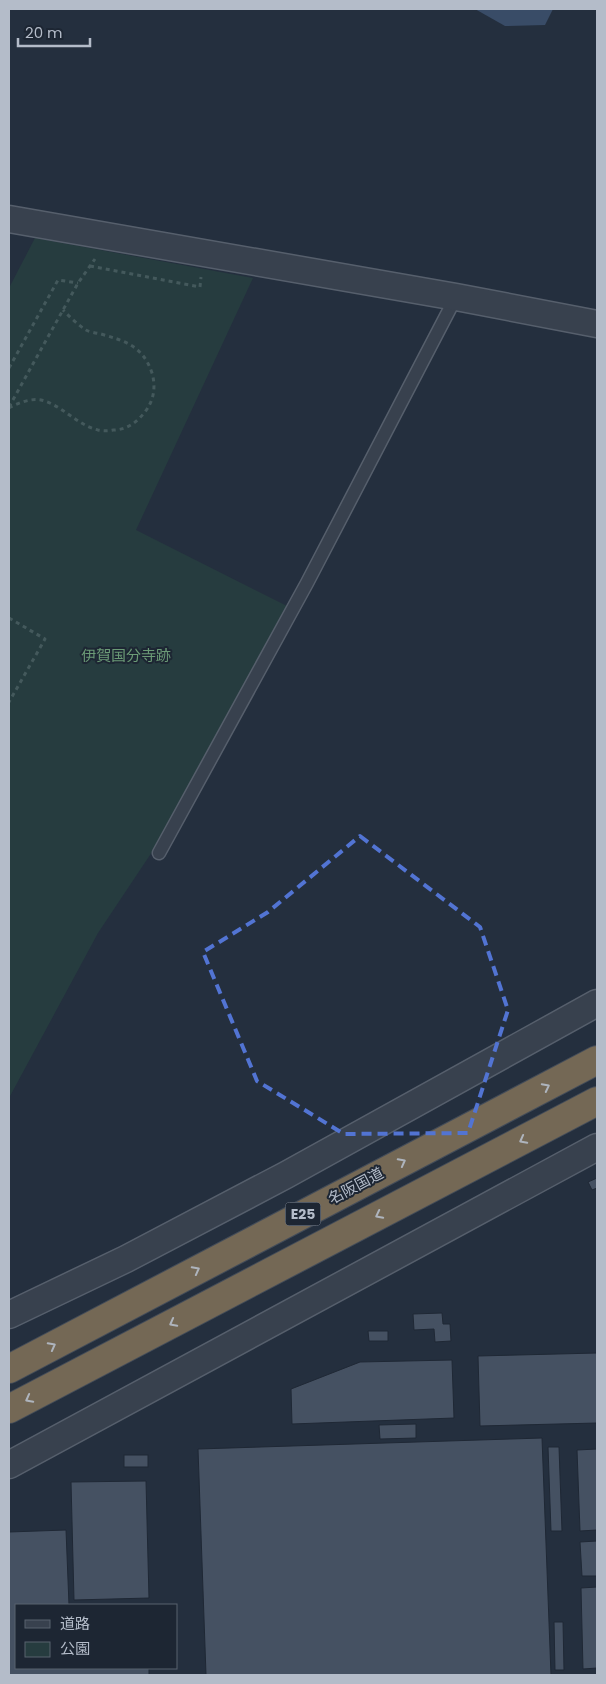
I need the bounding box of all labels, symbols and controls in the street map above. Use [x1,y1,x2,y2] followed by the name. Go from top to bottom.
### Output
[18,15,90,47] scale bar
[25,22,63,43] text: 20 m
[81,645,171,666] park label: 伊賀国分寺跡
[540,1083,549,1093] one-way arrow
[520,1134,529,1144] one-way arrow
[396,1158,405,1168] one-way arrow
[324,1162,387,1209] street label: 名阪国道
[286,1202,320,1226] road number: E25
[375,1208,384,1219] one-way arrow
[190,1266,199,1276] one-way arrow
[169,1317,178,1327] one-way arrow
[47,1342,56,1352] one-way arrow
[26,1393,35,1403] one-way arrow
[15,1604,178,1669] legend
[60,1613,90,1634] text: 道路
[60,1638,90,1659] text: 公園

